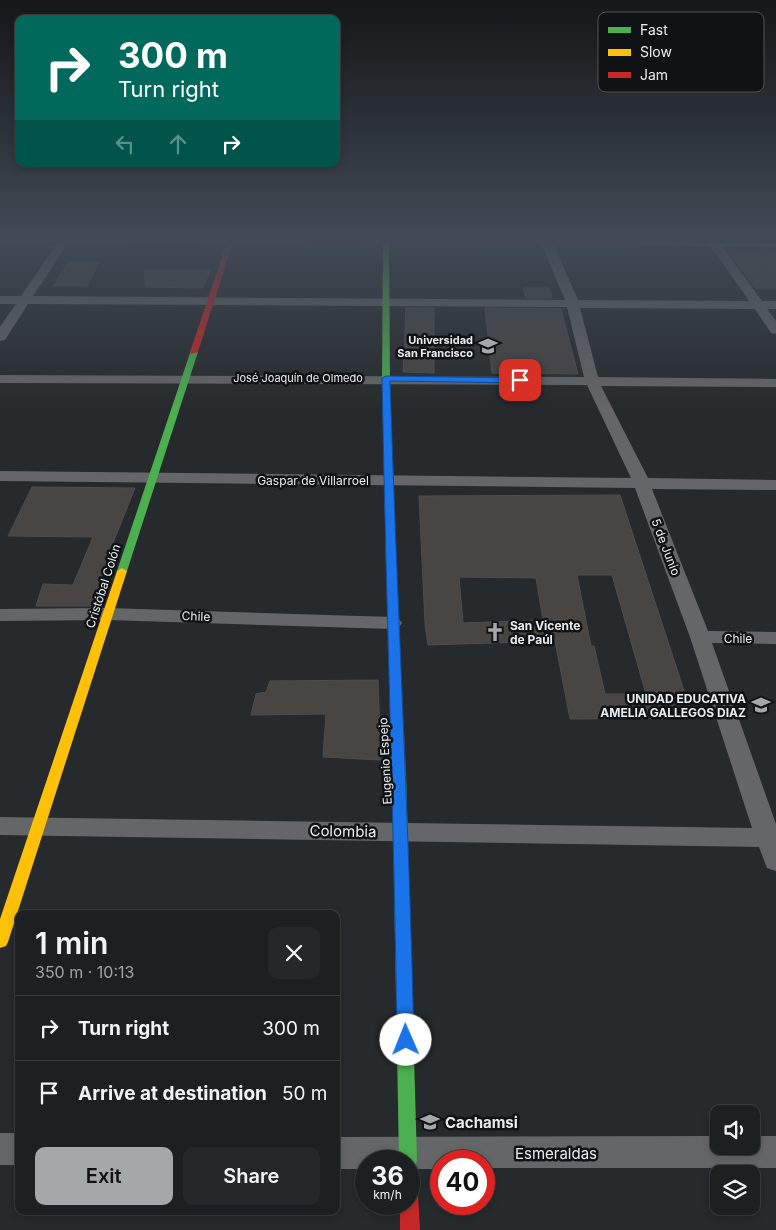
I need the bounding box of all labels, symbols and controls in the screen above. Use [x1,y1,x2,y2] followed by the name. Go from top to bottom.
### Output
[598,12,764,92] legend
[640,21,668,38] text: Fast
[118,34,228,76] text: 300 m
[35,35,100,100] icon: right
[640,43,672,60] text: Slow
[640,66,668,83] text: Jam
[118,76,219,102] text: Turn right
[111,130,139,158] icon: left
[164,130,192,158] icon: ahead
[217,130,245,158] icon: right
[397,333,473,360] place label: Universidad San Francisco
[477,335,499,357] school or university icon: Universidad San Francisco
[499,359,541,401] pin
[506,366,534,394] icon: arrive
[233,371,363,385] street label: José Joaquín de Olmedo
[257,473,369,488] street label: Gaspar de Villarroel
[648,517,684,577] street label: 5 de Junio
[82,542,124,630] street label: Cristóbal Colón
[181,608,211,624] street label: Chile
[510,618,580,647] place label: San Vicente de Paúl
[484,621,506,643] church icon: San Vicente de Paúl
[724,631,752,646] street label: Chile
[600,691,746,720] place label: UNIDAD EDUCATIVA AMELIA GALLEGOS DIAZ
[750,694,772,716] school or university icon: UNIDAD EDUCATIVA AMELIA GALLEGOS DIAZ
[375,717,395,805] street label: Eugenio Espejo
[309,821,377,841] street label: Colombia
[35,925,108,961] text: 1 min
[268,927,320,979] button: close
[35,962,134,982] text: 350 m · 10:13
[379,1013,431,1065] position arrow
[35,1014,63,1042] icon: right
[78,1017,169,1040] text: Turn right
[262,1017,320,1040] text: 300 m
[35,1079,63,1107] icon: arrive
[78,1082,267,1105] text: Arrive at destination
[282,1082,327,1105] text: 50 m
[710,1105,760,1215] map controls
[710,1105,760,1155] button: sound
[419,1111,441,1133] school or university icon: Cachamsi
[445,1113,518,1132] place label: Cachamsi
[515,1144,597,1163] street label: Esmeraldas
[35,1147,173,1205] button: Exit
[183,1147,320,1205] button: Share
[430,1150,495,1215] speed limit sign: 40
[371,1161,404,1191] text: 36
[710,1165,760,1215] button: layers
[373,1187,402,1202] text: km/h

